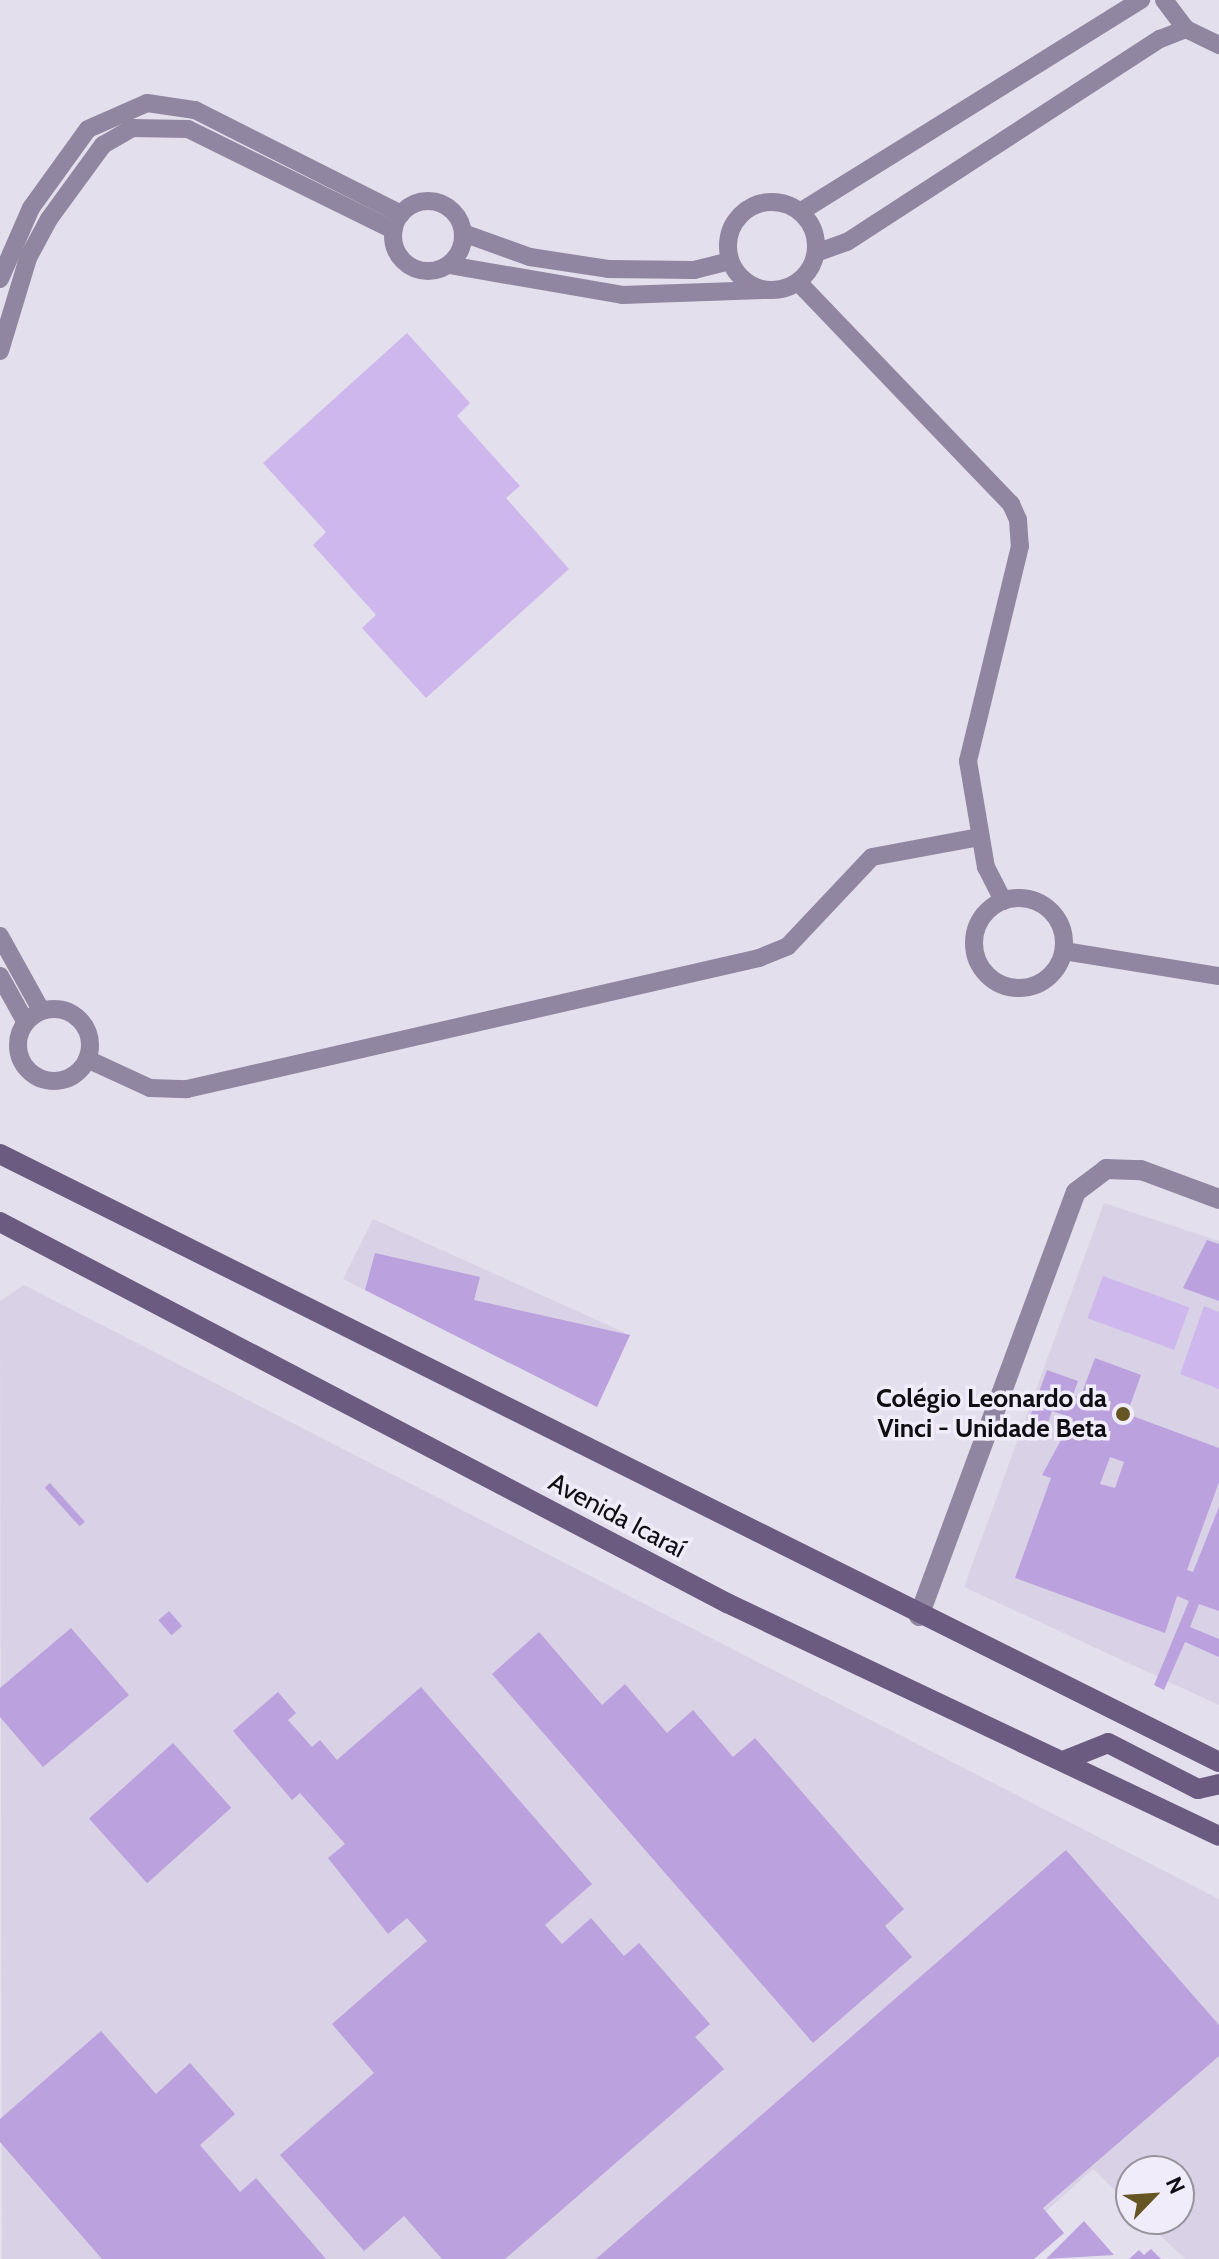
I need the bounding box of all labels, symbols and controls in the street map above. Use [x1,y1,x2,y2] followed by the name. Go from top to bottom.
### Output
[876,1383,1107,1444] place label: Colégio Leonardo da Vinci - Unidade Beta
[1114,1405,1132,1423] marker: Colégio Leonardo da Vinci - Unidade Beta
[543,1467,691,1565] street label: Avenida Icaraí
[1115,2155,1195,2235] north arrow
[1160,2173,1191,2198] text: N

